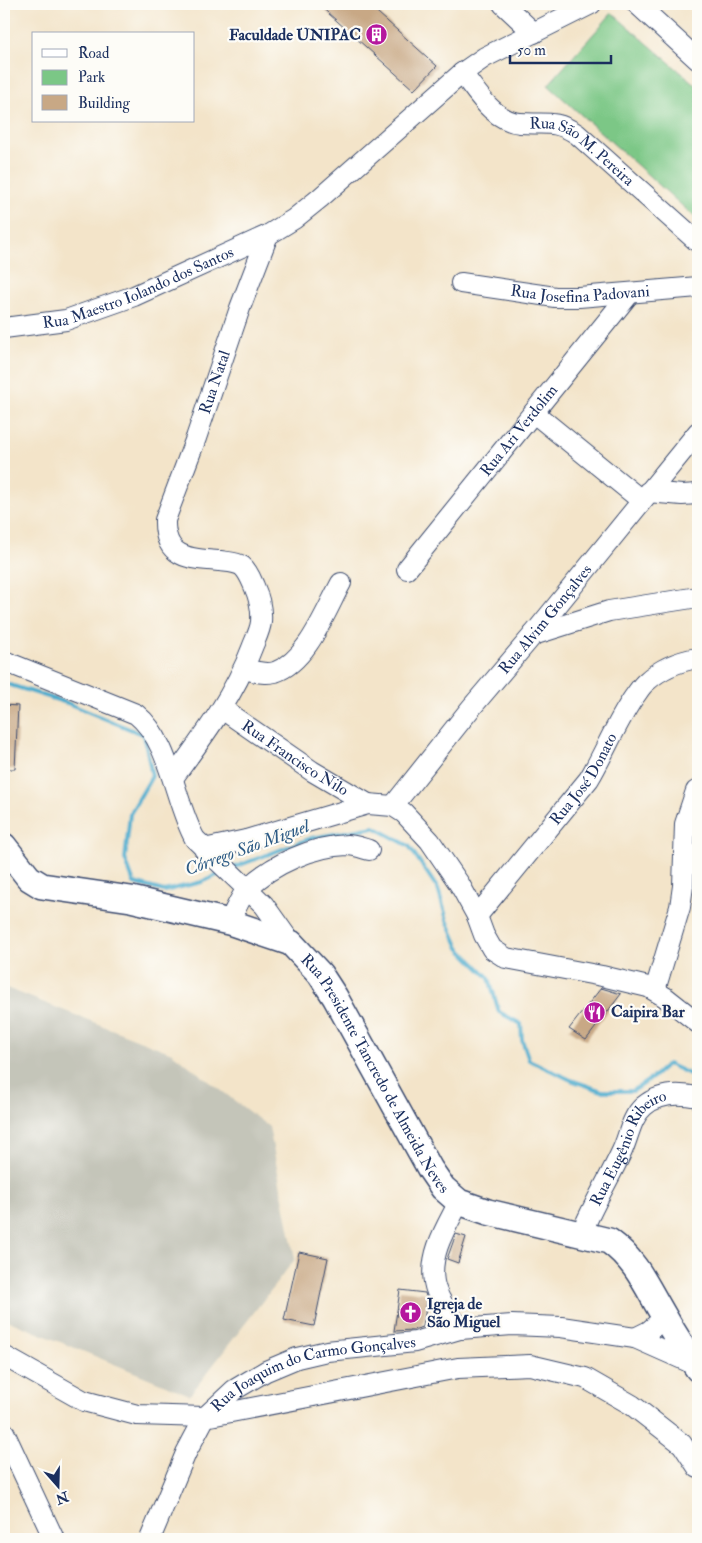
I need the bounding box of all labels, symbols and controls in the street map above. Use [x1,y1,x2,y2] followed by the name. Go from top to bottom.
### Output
[365,23,389,47] building icon: Faculdade UNIPAC
[229,25,361,45] place label: Faculdade UNIPAC
[32,32,195,122] legend
[510,32,611,64] scale bar
[517,41,546,60] text: 50 m
[78,44,110,63] text: Road
[78,68,105,87] text: Park
[78,94,130,113] text: Building
[529,113,639,191] street label: Rua São M. Pereira
[41,242,237,333] street label: Rua Maestro Iolando dos Santos
[509,281,650,307] street label: Rua Josefina Padovani
[195,348,235,417] street label: Rua Natal
[476,380,562,480] street label: Rua Ari Verdolim
[494,560,596,678] street label: Rua Alvim Gonçalves
[238,716,352,800] street label: Rua Francisco Nilo
[545,729,622,829] street label: Rua José Donato
[182,814,314,881] water label: Córrego São Miguel
[296,950,453,1198] street label: Rua Presidente Tancredo de Almeida Neves
[583,1000,607,1024] restaurant icon: Caipira Bar
[611,1002,686,1023] place label: Caipira Bar
[586,1086,669,1209] street label: Rua Eugênio Ribeiro
[427,1294,501,1333] place label: Igreja de São Miguel
[399,1301,423,1325] church icon: Igreja de São Miguel
[207,1332,417,1416] street label: Rua Joaquim do Carmo Gonçalves
[32,1460,82,1510] north arrow
[53,1487,72,1508] text: N

